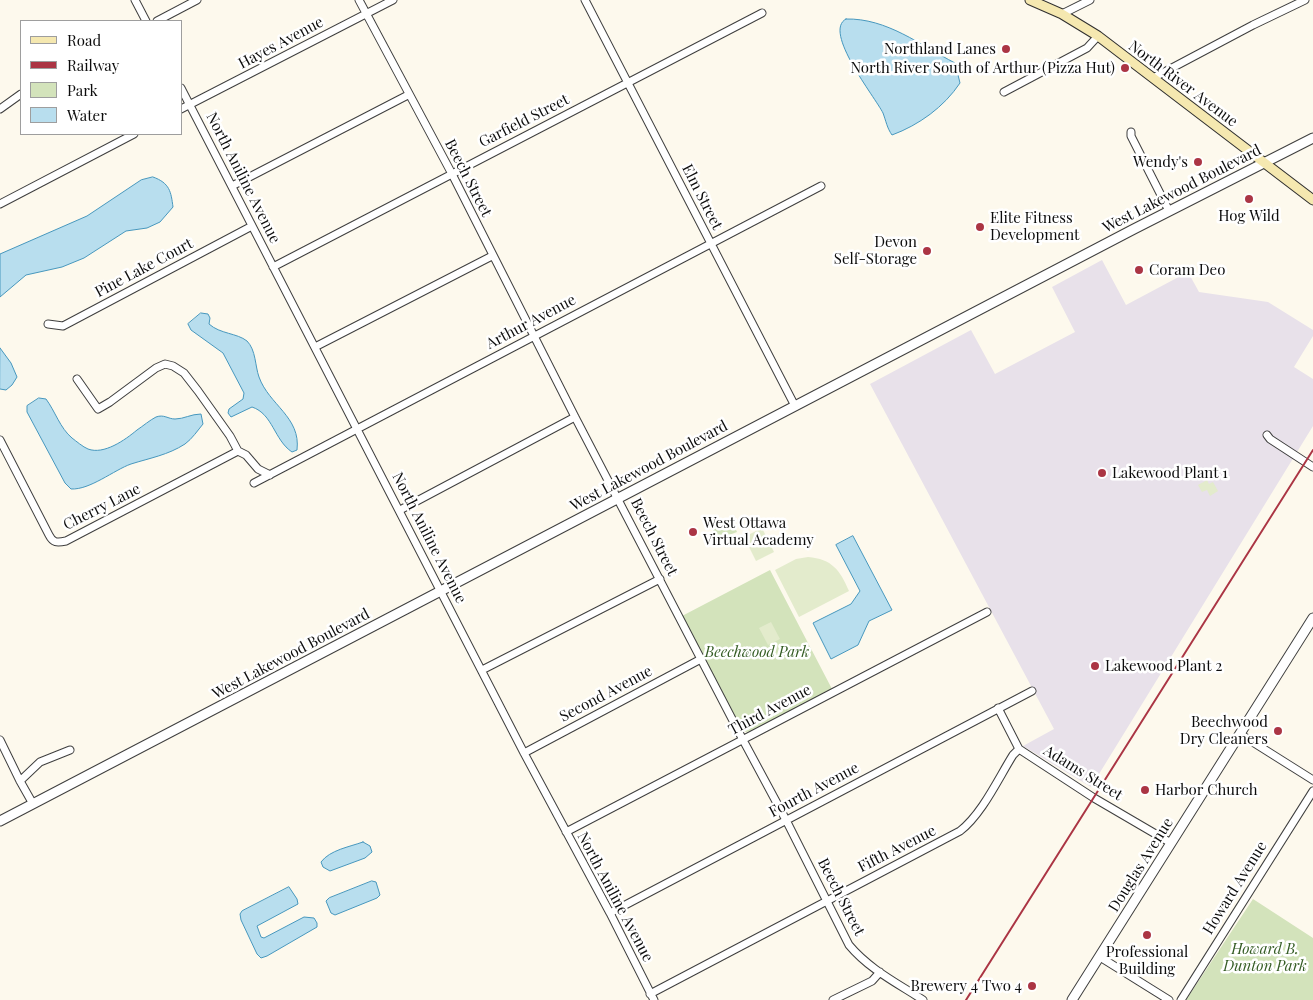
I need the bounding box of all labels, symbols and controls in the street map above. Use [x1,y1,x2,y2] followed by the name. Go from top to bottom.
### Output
[235,13,327,73] street label: Hayes Avenue
[20,20,182,135] legend
[67,30,101,50] text: Road
[1125,37,1241,131] street label: North River Avenue
[884,40,996,58] place label: Northland Lanes
[1000,43,1012,55] marker: Northland Lanes
[67,55,119,75] text: Railway
[850,59,1115,77] place label: North River South of Arthur (Pizza Hut)
[1119,62,1131,74] marker: North River South of Arthur (Pizza Hut)
[67,80,98,100] text: Park
[476,91,572,151] street label: Garfield Street
[67,105,107,125] text: Water
[202,110,284,246] street label: North Aniline Avenue
[441,136,495,220] street label: Beech Street
[1100,141,1264,237] street label: West Lakewood Boulevard
[1133,153,1188,171] place label: Wendy's
[1192,156,1204,168] marker: Wendy's
[678,161,726,233] street label: Elm Street
[1243,193,1255,205] marker: Hog Wild
[1218,207,1280,225] place label: Hog Wild
[990,209,1079,244] place label: Elite Fitness Development
[974,221,986,233] marker: Elite Fitness Development
[834,233,917,268] place label: Devon Self-Storage
[92,235,196,301] street label: Pine Lake Court
[921,245,933,257] marker: Devon Self-Storage
[1149,261,1225,279] place label: Coram Deo
[1133,264,1145,276] marker: Coram Deo
[483,291,579,353] street label: Arthur Avenue
[567,417,731,515] street label: West Lakewood Boulevard
[1112,464,1228,482] place label: Lakewood Plant 1
[1096,467,1108,479] marker: Lakewood Plant 1
[388,470,470,606] street label: North Aniline Avenue
[60,480,144,534] street label: Cherry Lane
[627,495,681,579] street label: Beech Street
[703,514,814,549] place label: West Ottawa Virtual Academy
[687,526,699,538] marker: West Ottawa Virtual Academy
[209,605,373,703] street label: West Lakewood Boulevard
[705,643,809,661] park label: Beechwood Park
[1105,657,1223,675] place label: Lakewood Plant 2
[1089,660,1101,672] marker: Lakewood Plant 2
[557,662,655,726] street label: Second Avenue
[726,681,814,739] street label: Third Avenue
[1180,713,1268,748] place label: Beechwood Dry Cleaners
[1272,725,1284,737] marker: Beechwood Dry Cleaners
[1040,742,1126,804] street label: Adams Street
[766,759,862,821] street label: Fourth Avenue
[1155,781,1258,799] place label: Harbor Church
[1139,784,1151,796] marker: Harbor Church
[1105,815,1177,915] street label: Douglas Avenue
[855,822,939,876] street label: Fifth Avenue
[573,829,657,965] street label: North Aniline Avenue
[1199,838,1271,938] street label: Howard Avenue
[814,855,868,939] street label: Beech Street
[1141,929,1153,941] marker: Professional Building
[1223,940,1307,975] park label: Howard B. Dunton Park
[1106,943,1188,978] place label: Professional Building
[911,977,1022,995] place label: Brewery 4 Two 4
[1026,980,1038,992] marker: Brewery 4 Two 4

